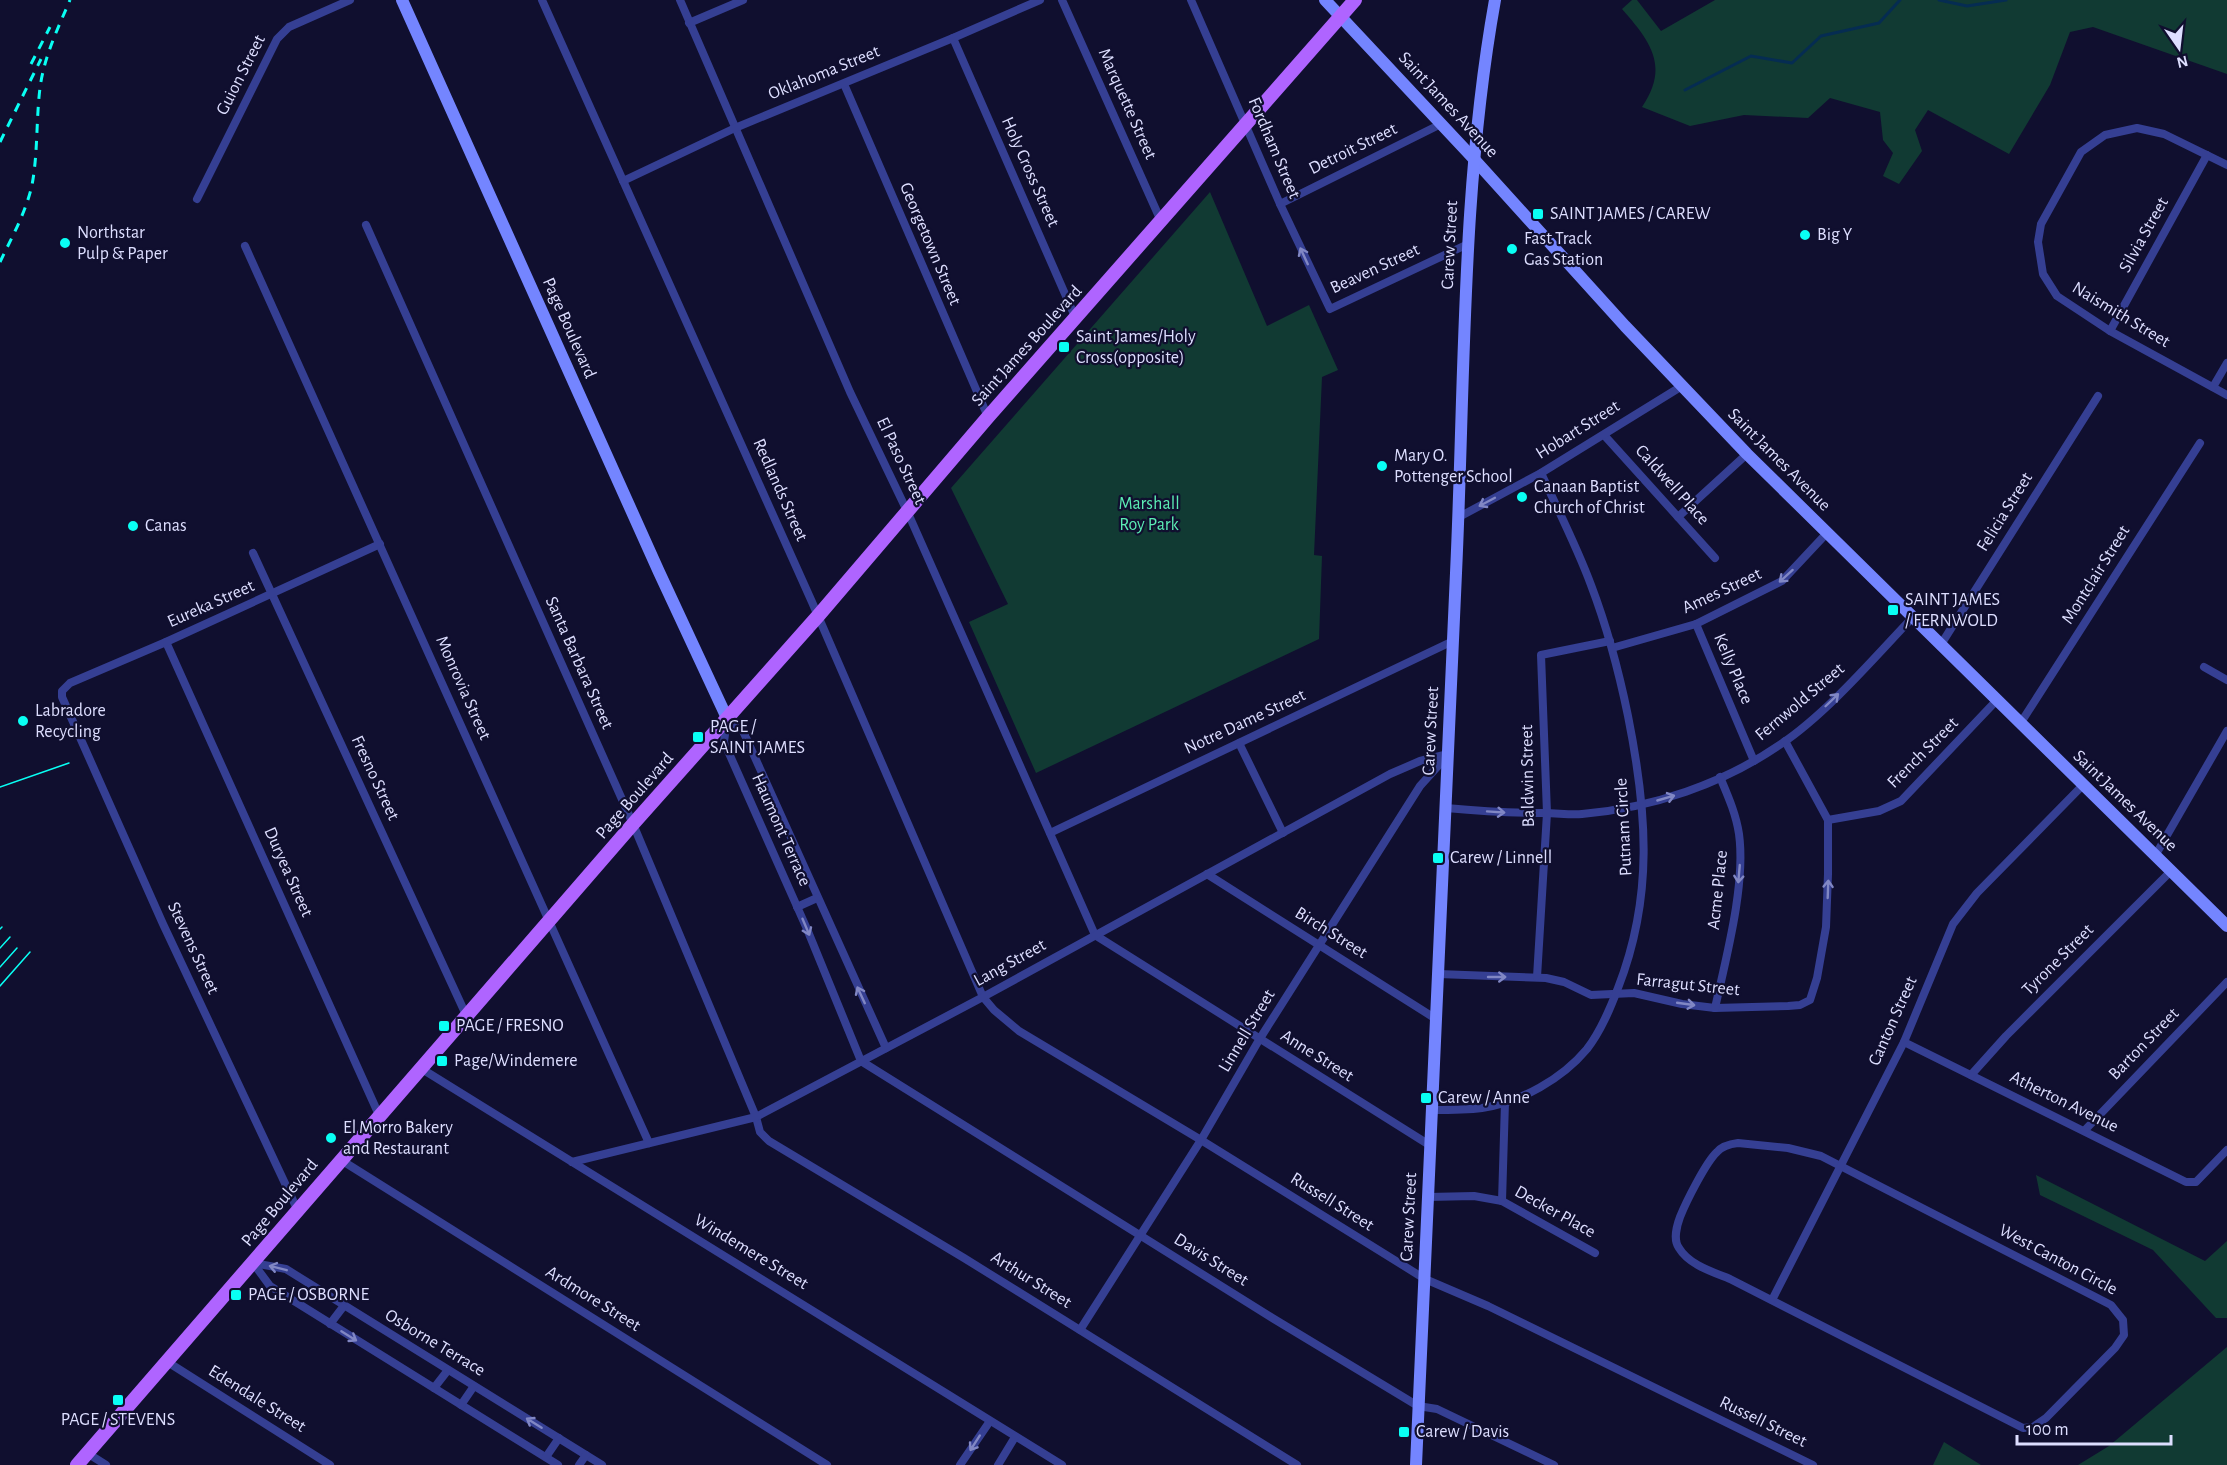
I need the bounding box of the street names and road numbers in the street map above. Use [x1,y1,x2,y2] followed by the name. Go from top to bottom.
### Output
[213,32,269,118] street label: Guion Street
[766,42,883,104] street label: Oklahoma Street
[1094,46,1160,162] street label: Marquette Street
[1395,49,1501,161] street label: Saint James Avenue
[1245,95,1304,202] street label: Fordham Street
[998,114,1062,230] street label: Holy Cross Street
[1306,120,1400,178] street label: Detroit Street
[896,180,964,308] street label: Georgetown Street
[2116,194,2172,276] street label: Silvia Street
[1439,200,1461,290] street label: Carew Street
[1328,240,1423,297] street label: Beaven Street
[539,275,599,381] street label: Page Boulevard
[2069,279,2173,351] street label: Naismith Street
[968,282,1086,410] street label: Saint James Boulevard
[1533,397,1623,463] street label: Hobart Street
[1724,405,1834,515] street label: Saint James Avenue
[873,415,929,508] street label: El Paso Street
[749,436,811,544] street label: Redlands Street
[1632,442,1712,528] street label: Caldwell Place
[1974,469,2036,555] street label: Felicia Street
[2059,522,2134,627] street label: Montclair Street
[1680,565,1765,617] street label: Ames Street
[165,577,257,631] street label: Eureka Street
[542,594,616,732] street label: Santa Barbara Street
[1710,631,1756,707] street label: Kelly Place
[432,633,494,743] street label: Monrovia Street
[1752,660,1848,744] street label: Fernwold Street
[1182,686,1309,758] street label: Notre Dame Street
[1420,686,1442,776] street label: Carew Street
[1884,714,1962,792] street label: French Street
[1518,724,1538,828] street label: Baldwin Street
[348,733,403,823] street label: Fresno Street
[2069,747,2181,855] street label: Saint James Avenue
[593,749,677,843] street label: Page Boulevard
[748,771,814,889] street label: Haumont Terrace
[1612,778,1636,876] street label: Putnam Circle
[260,824,316,920] street label: Duryea Street
[1705,849,1731,931] street label: Acme Place
[164,899,222,997] street label: Stevens Street
[1292,904,1371,962] street label: Birch Street
[2019,921,2097,999] street label: Tyrone Street
[971,936,1049,990] street label: Lang Street
[1635,971,1741,999] street label: Farragut Street
[1865,973,1921,1068] street label: Canton Street
[1215,986,1279,1075] street label: Linnell Street
[2105,1004,2183,1083] street label: Barton Street
[1277,1027,1357,1086] street label: Anne Street
[2007,1068,2121,1136] street label: Atherton Avenue
[238,1156,322,1250] street label: Page Boulevard
[1287,1169,1377,1235] street label: Russell Street
[1398,1172,1420,1262] street label: Carew Street
[1512,1183,1598,1241] street label: Decker Place
[691,1211,811,1293] street label: Windemere Street
[1996,1221,2120,1299] street label: West Canton Circle
[1171,1230,1251,1290] street label: Davis Street
[988,1248,1075,1312] street label: Arthur Street
[543,1263,644,1335] street label: Ardmore Street
[382,1306,488,1380] street label: Osborne Terrace
[205,1362,309,1436] street label: Edendale Street
[1717,1393,1810,1451] street label: Russell Street

